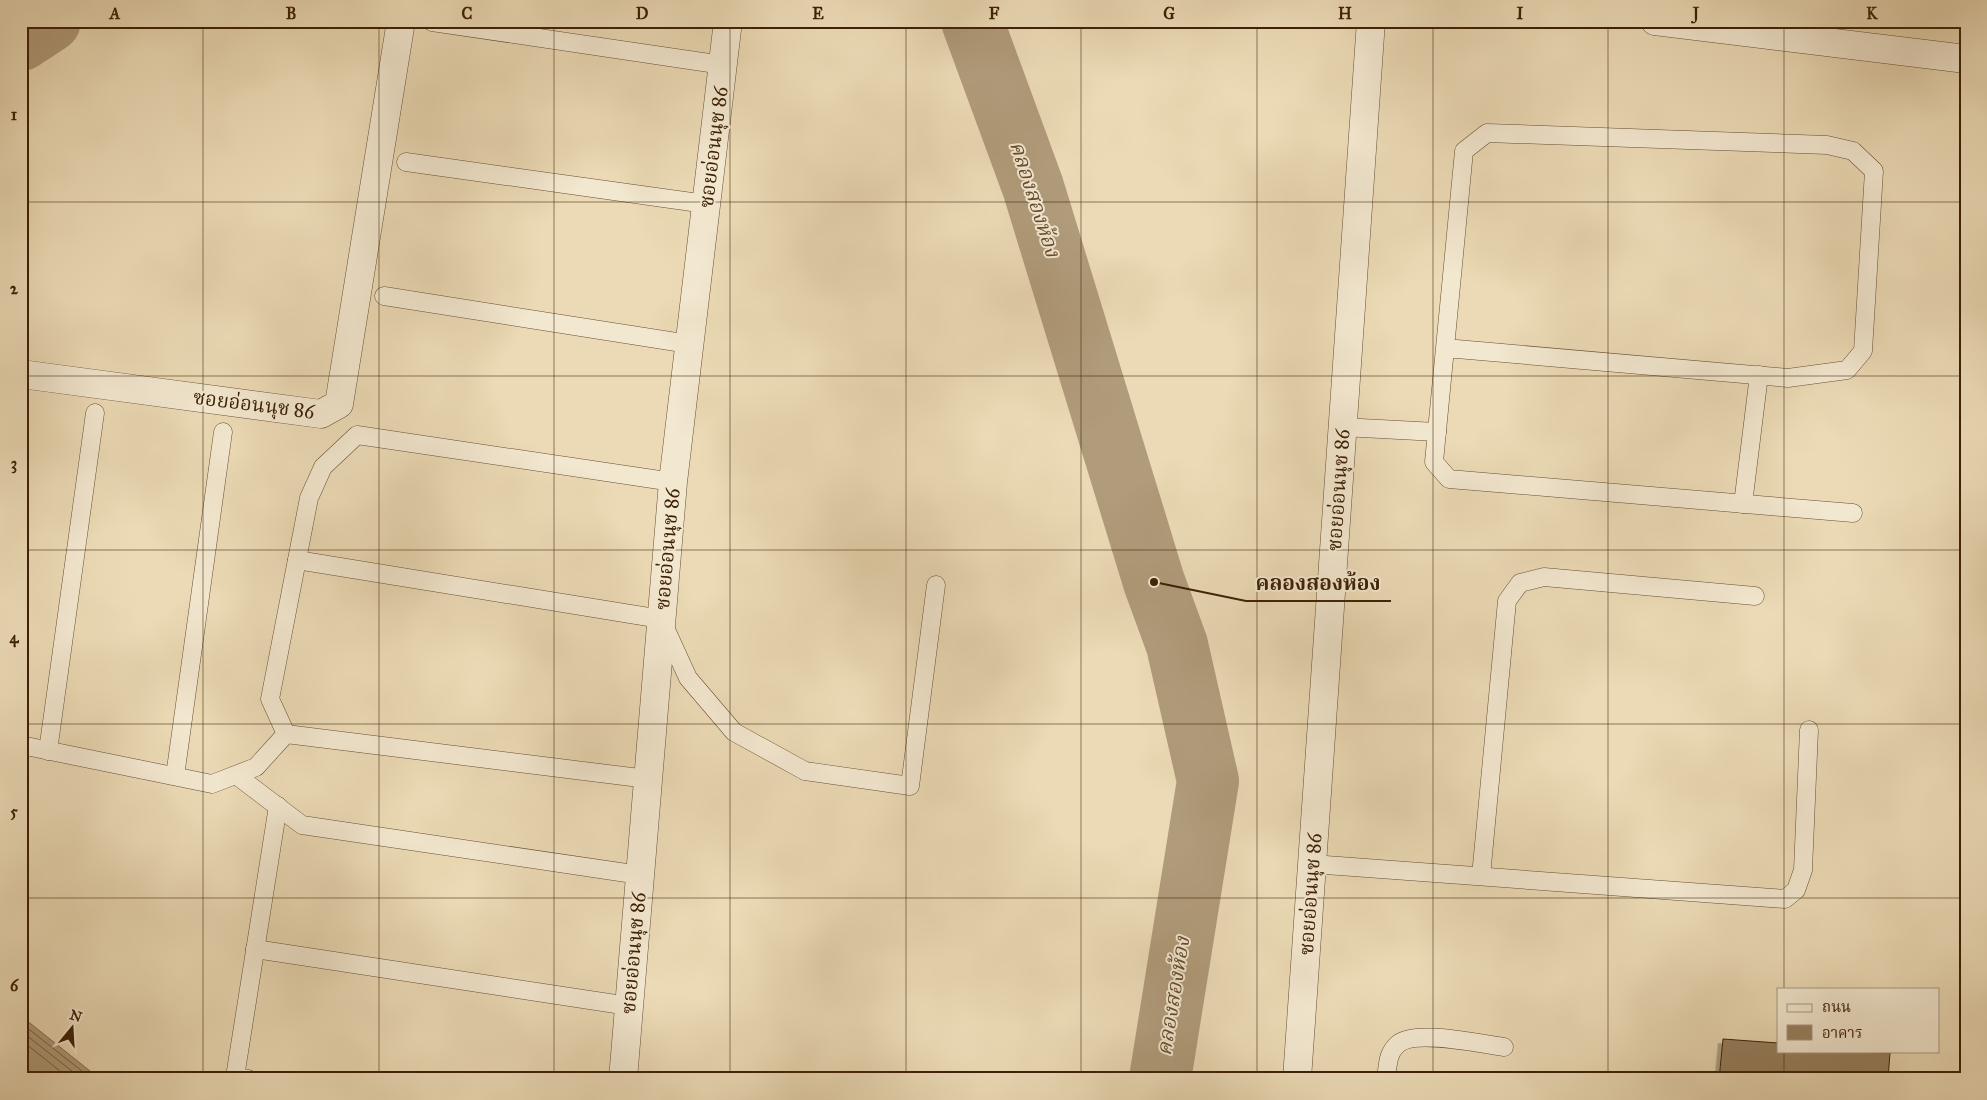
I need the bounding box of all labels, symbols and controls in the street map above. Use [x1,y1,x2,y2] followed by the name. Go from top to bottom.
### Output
[109,4,121,23] text: A
[286,4,296,23] text: B
[462,4,473,23] text: C
[636,4,649,23] text: D
[812,4,824,23] text: E
[989,4,1000,23] text: F
[1163,4,1175,23] text: G
[1338,4,1352,23] text: H
[1517,4,1524,23] text: I
[1691,4,1700,24] text: J
[1866,4,1878,23] text: K
[694,84,733,209] street label: ซอยอ่อนนุช 86
[11,105,18,124] text: 1
[1004,138,1066,262] water label: คลองสองห้อง
[10,279,19,298] text: 2
[192,385,317,424] street label: ซอยอ่อนนุช 86
[1322,427,1355,552] street label: ซอยอ่อนนุช 86
[11,454,17,474] text: 3
[650,486,685,611] street label: ซอยอ่อนนุช 86
[1246,565,1391,601] callout: คลองสองห้อง
[1256,570,1380,596] text: คลองสองห้อง
[10,628,20,648] text: 4
[10,802,18,821] text: 5
[1294,831,1327,956] street label: ซอยอ่อนนุช 86
[616,890,651,1015] street label: ซอยอ่อนนุช 86
[1151,933,1195,1057] water label: คลองสองห้อง
[10,976,19,995] text: 6
[1777,988,1940,1052] legend
[1822,998,1851,1016] text: ถนน
[48,1002,98,1052] north arrow
[68,1006,84,1026] text: N
[1822,1024,1862,1042] text: อาคาร

